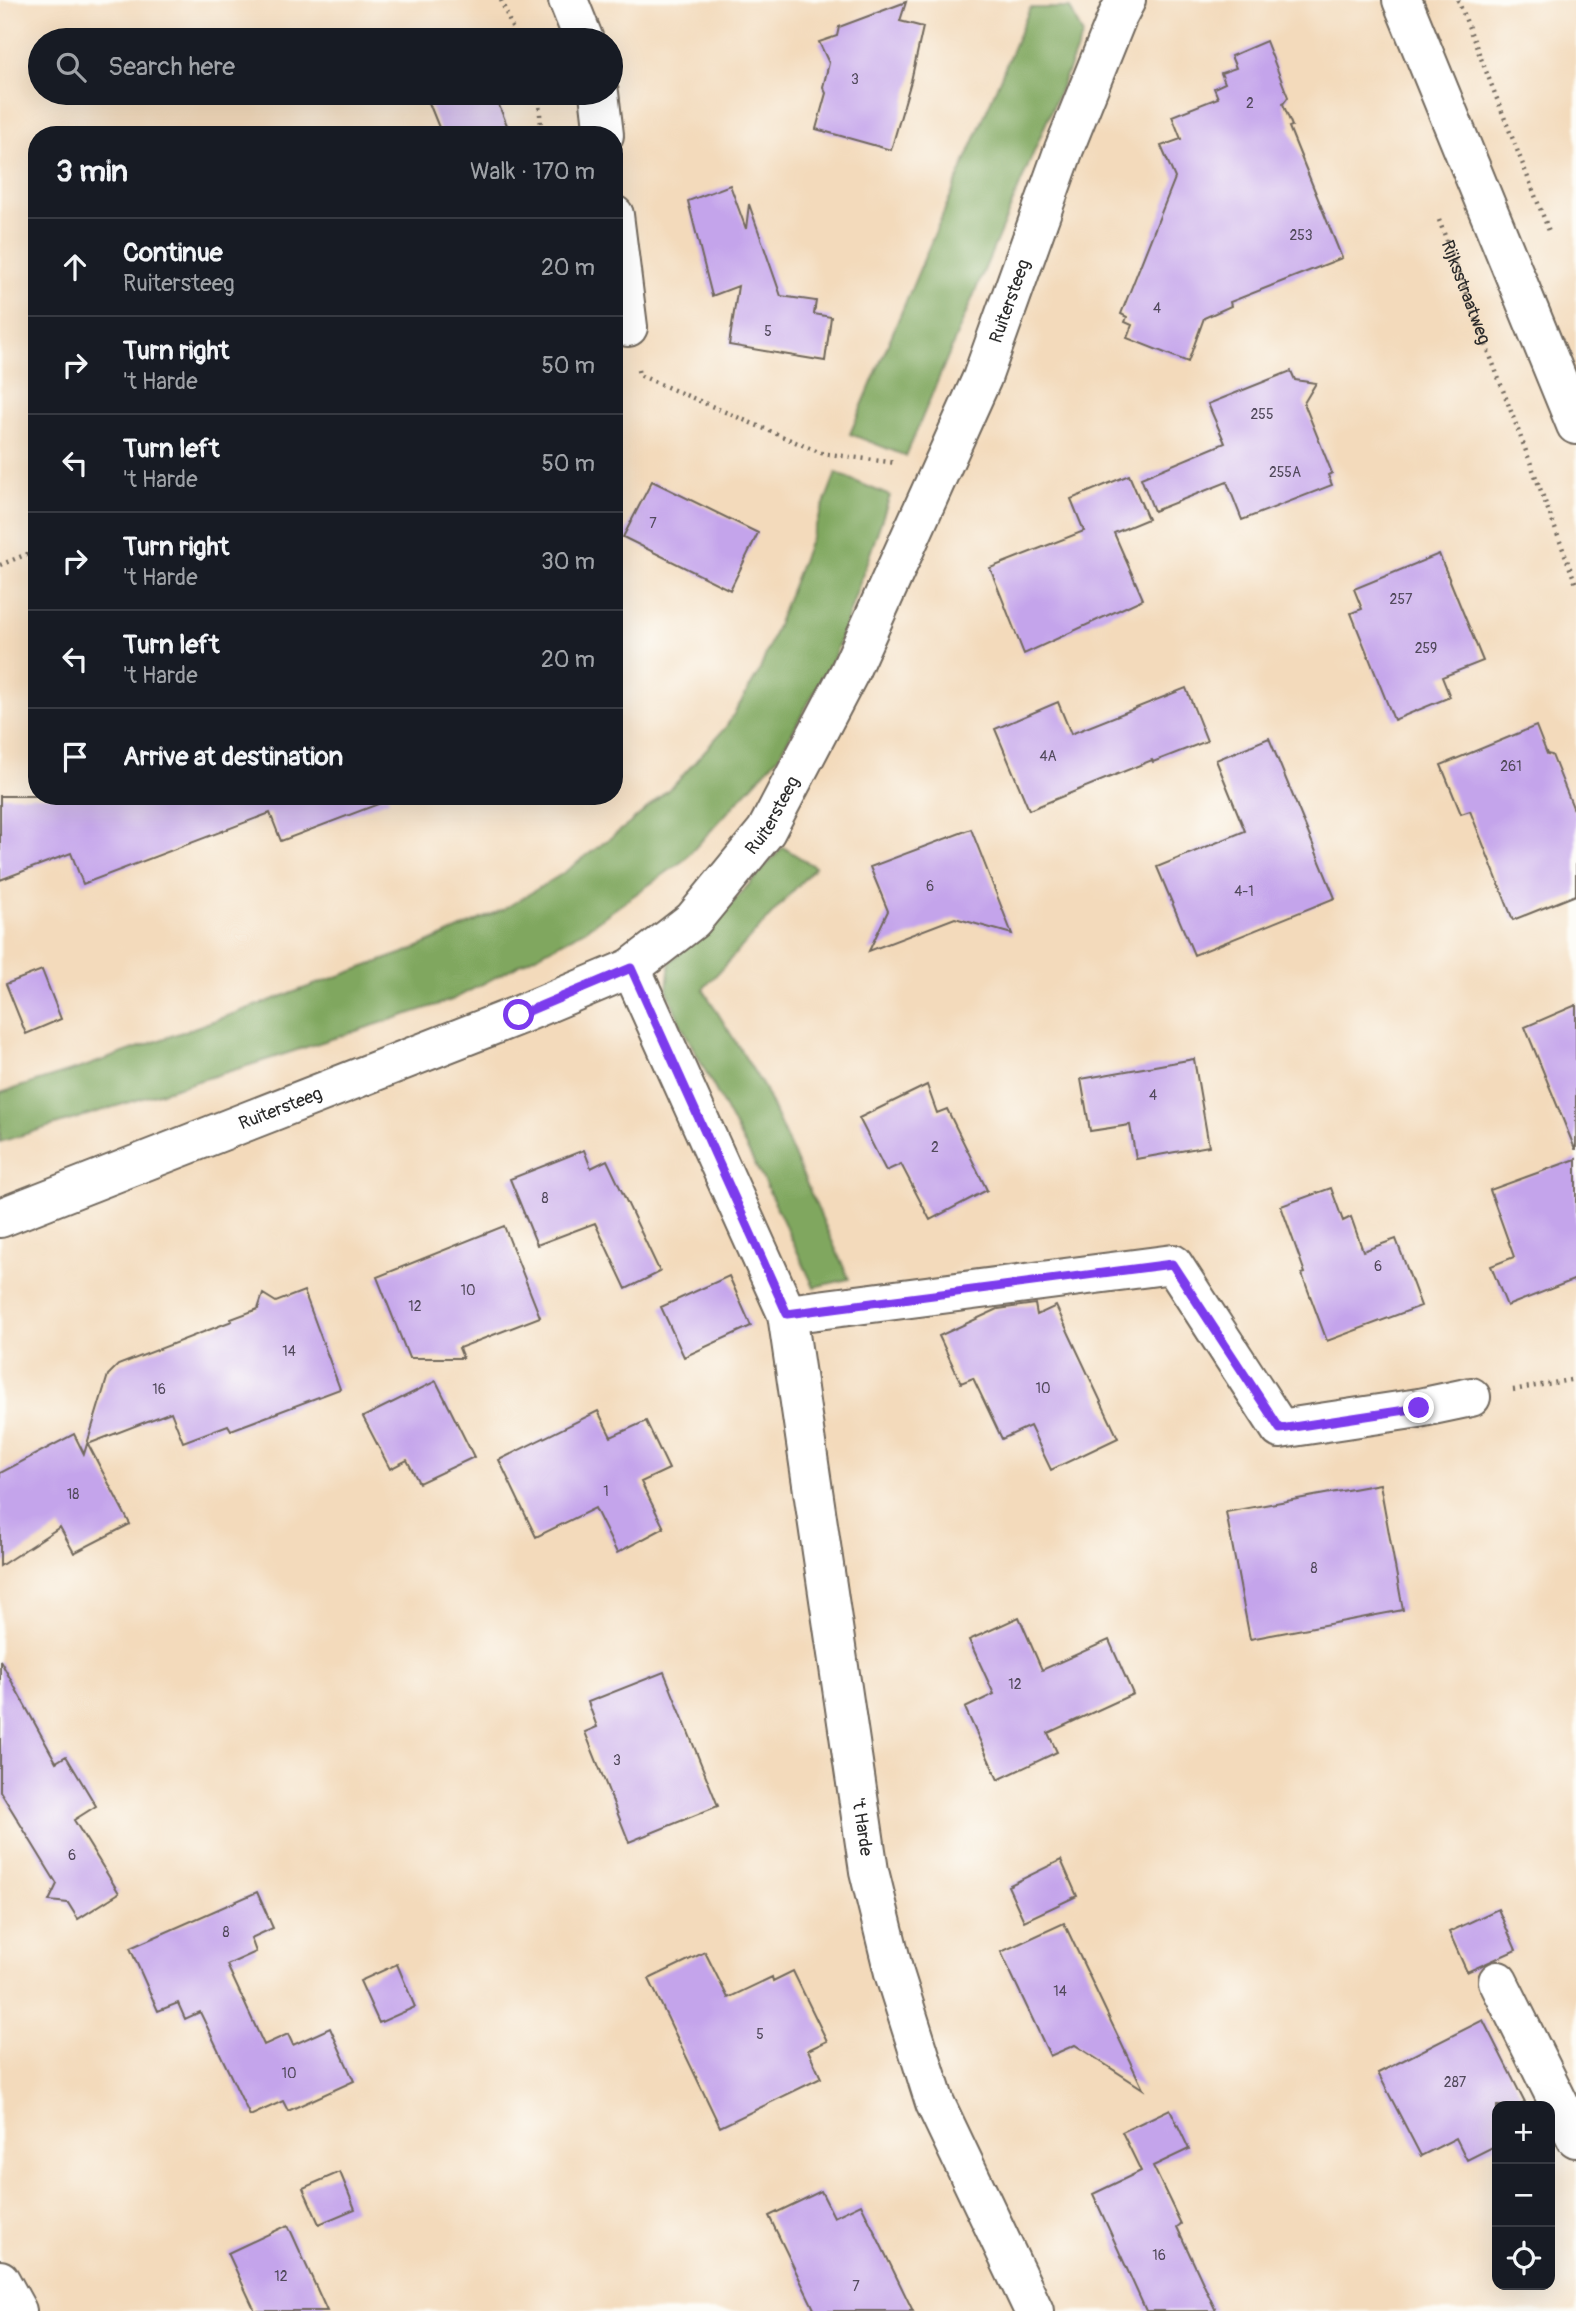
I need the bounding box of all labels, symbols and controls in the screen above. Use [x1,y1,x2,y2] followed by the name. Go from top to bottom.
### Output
[28,28,623,105] search box
[52,48,90,86] icon: search
[108,51,235,83] text: Search here
[851,71,859,88] house number: 3
[1246,95,1254,112] house number: 2
[56,153,128,190] text: 3 min
[470,157,595,186] text: Walk · 170 m
[1289,227,1313,244] house number: 253
[123,237,223,269] text: Continue
[1436,237,1496,347] street label: Rijksstraatweg
[56,248,94,286] icon: ahead
[541,253,595,282] text: 20 m
[984,256,1036,346] street label: Ruitersteeg
[123,269,235,298] text: Ruitersteeg
[1153,300,1161,317] house number: 4
[764,323,772,340] house number: 5
[123,335,229,367] text: Turn right
[56,346,94,384] icon: right
[541,351,595,380] text: 50 m
[123,367,198,396] text: 't Harde
[1250,406,1274,423] house number: 255
[123,433,219,465] text: Turn left
[56,444,94,482] icon: left
[541,449,595,478] text: 50 m
[1269,464,1301,481] house number: 255A
[123,465,198,494] text: 't Harde
[649,515,657,532] house number: 7
[123,531,229,563] text: Turn right
[56,542,94,580] icon: right
[541,547,595,576] text: 30 m
[123,563,198,592] text: 't Harde
[1390,591,1413,608] house number: 257
[123,629,219,661] text: Turn left
[56,640,94,678] icon: left
[1415,640,1437,657] house number: 259
[541,645,595,674] text: 20 m
[123,661,198,690] text: 't Harde
[56,738,94,776] icon: arrive
[123,741,343,773] text: Arrive at destination
[1039,748,1057,765] house number: 4A
[1500,758,1522,775] house number: 261
[740,772,805,859] street label: Ruitersteeg
[926,878,934,895] house number: 6
[1234,883,1254,900] house number: 4-1
[503,999,534,1030] route start
[236,1082,325,1135] street label: Ruitersteeg
[1149,1087,1157,1104] house number: 4
[931,1139,939,1156] house number: 2
[541,1190,549,1207] house number: 8
[1374,1258,1382,1275] house number: 6
[460,1282,476,1299] house number: 10
[408,1298,422,1315] house number: 12
[282,1343,296,1360] house number: 14
[1035,1380,1051,1397] house number: 10
[152,1381,166,1398] house number: 16
[1403,1392,1434,1423] route end
[603,1483,609,1500] house number: 1
[67,1486,79,1503] house number: 18
[1310,1560,1318,1577] house number: 8
[1008,1676,1022,1693] house number: 12
[613,1752,621,1769] house number: 3
[846,1796,878,1858] street label: 't Harde
[68,1847,76,1864] house number: 6
[222,1924,230,1941] house number: 8
[1053,1983,1067,2000] house number: 14
[756,2026,764,2043] house number: 5
[281,2065,297,2082] house number: 10
[1444,2074,1467,2091] house number: 287
[1492,2101,1555,2290] map controls
[1492,2101,1555,2164] button: +
[1492,2164,1555,2227] button: −
[1492,2227,1555,2290] button: locate
[1152,2247,1166,2264] house number: 16
[274,2268,288,2285] house number: 12
[852,2278,860,2295] house number: 7

